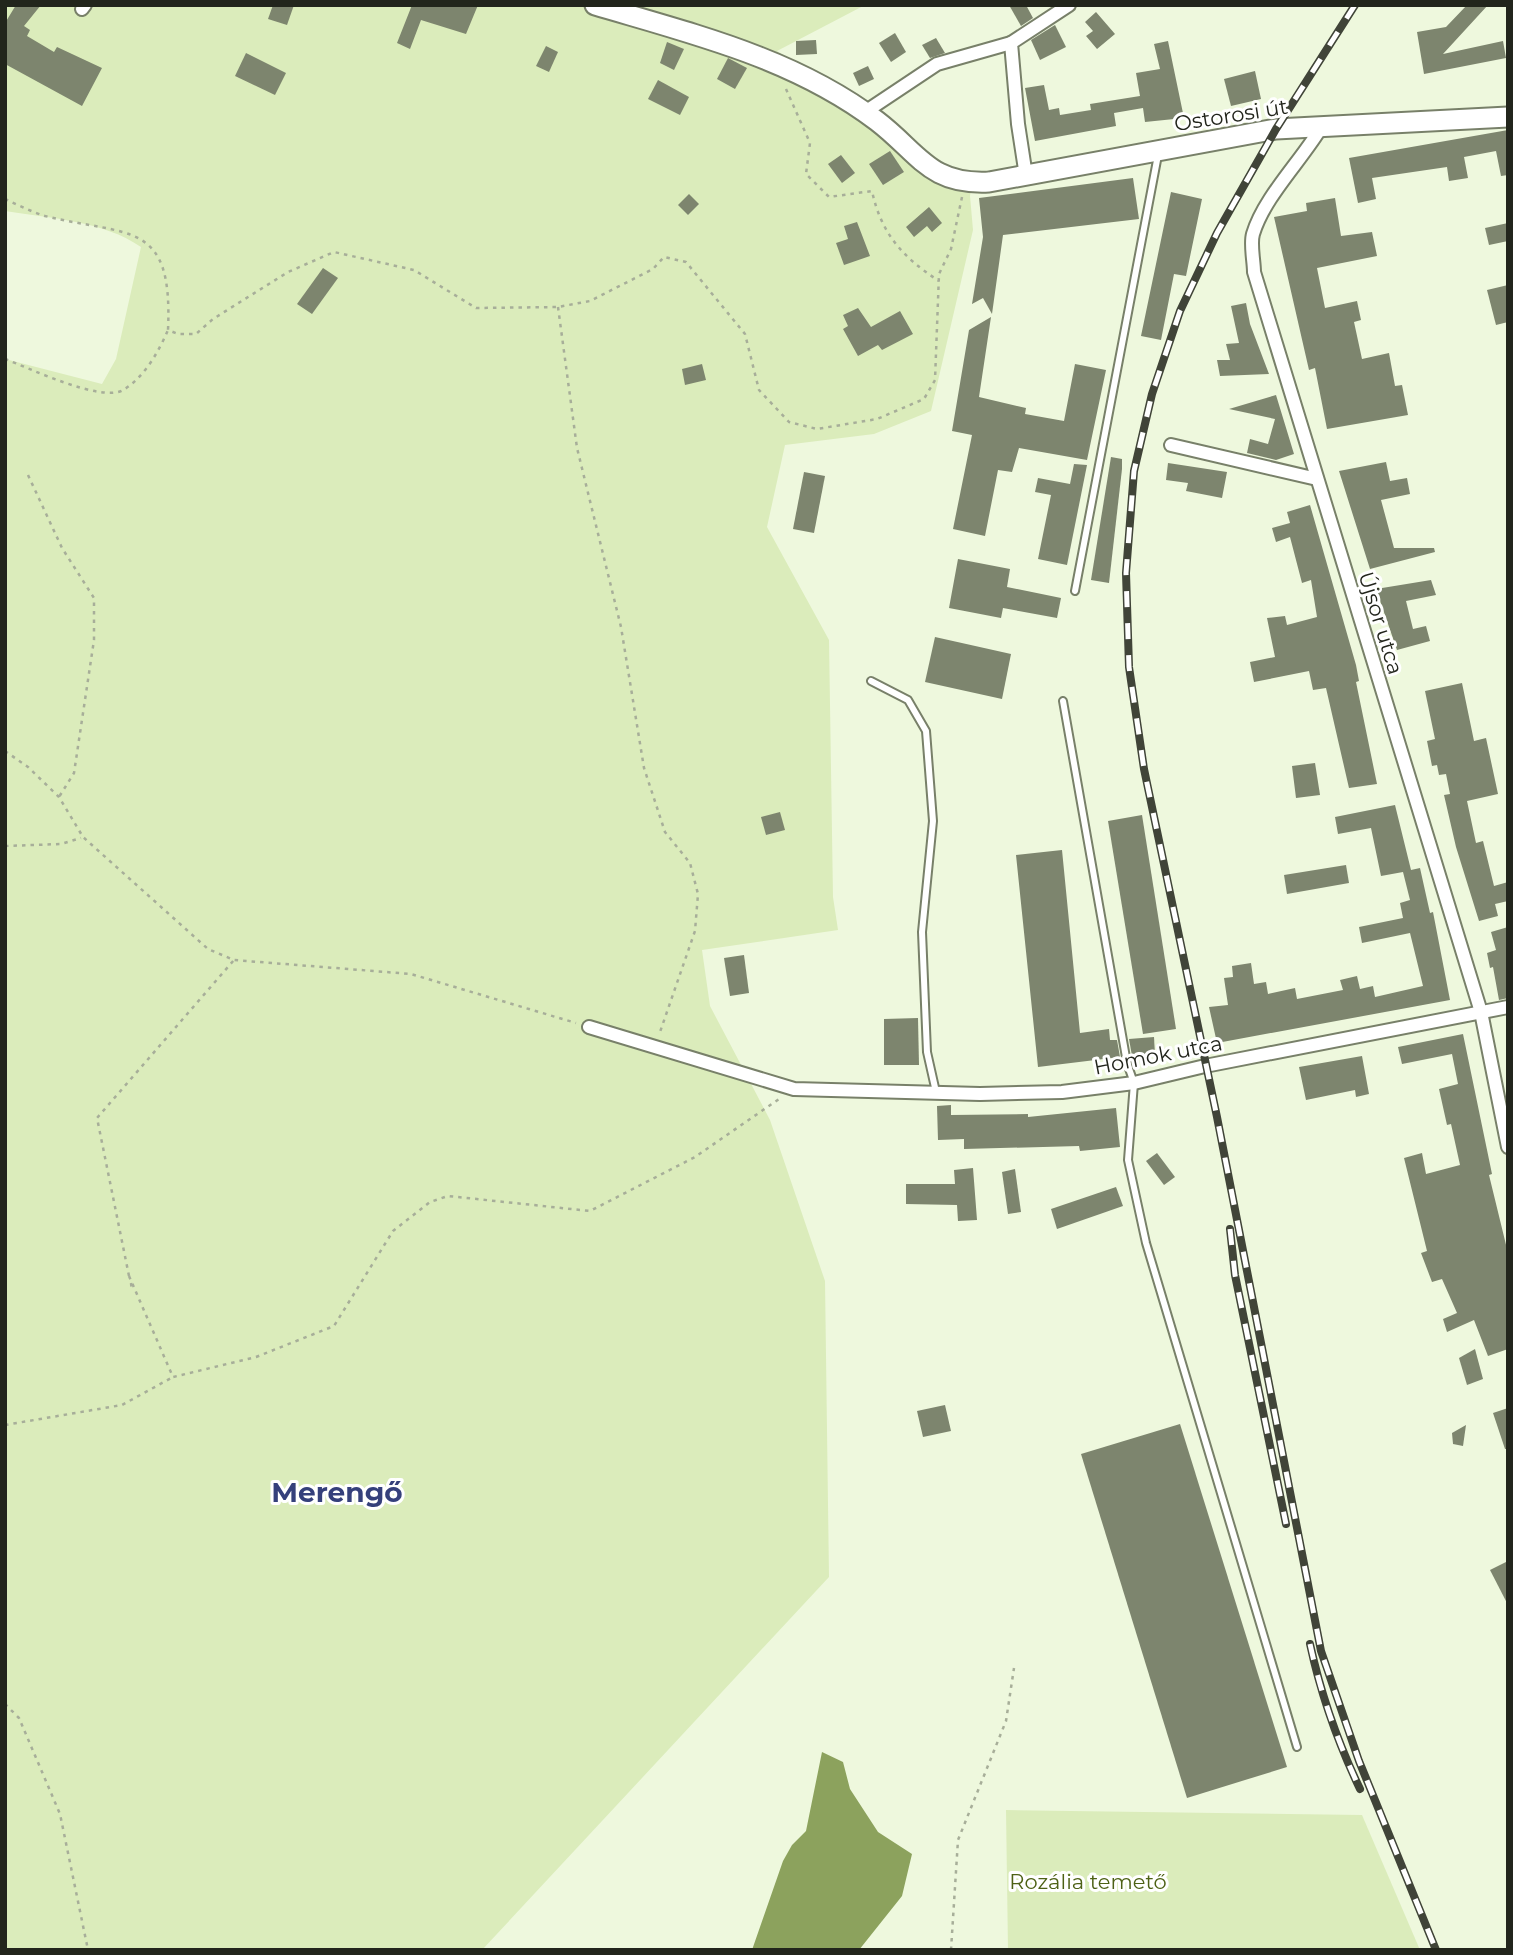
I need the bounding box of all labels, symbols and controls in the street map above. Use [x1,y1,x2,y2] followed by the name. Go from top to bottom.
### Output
[1172,94,1290,136] street label: Ostorosi út
[1354,569,1408,677] street label: Újsor utca
[1092,1030,1224,1080] street label: Homok utca
[271,1475,403,1509] district label: Merengő
[1009,1869,1167,1894] park label: Rozália temető

